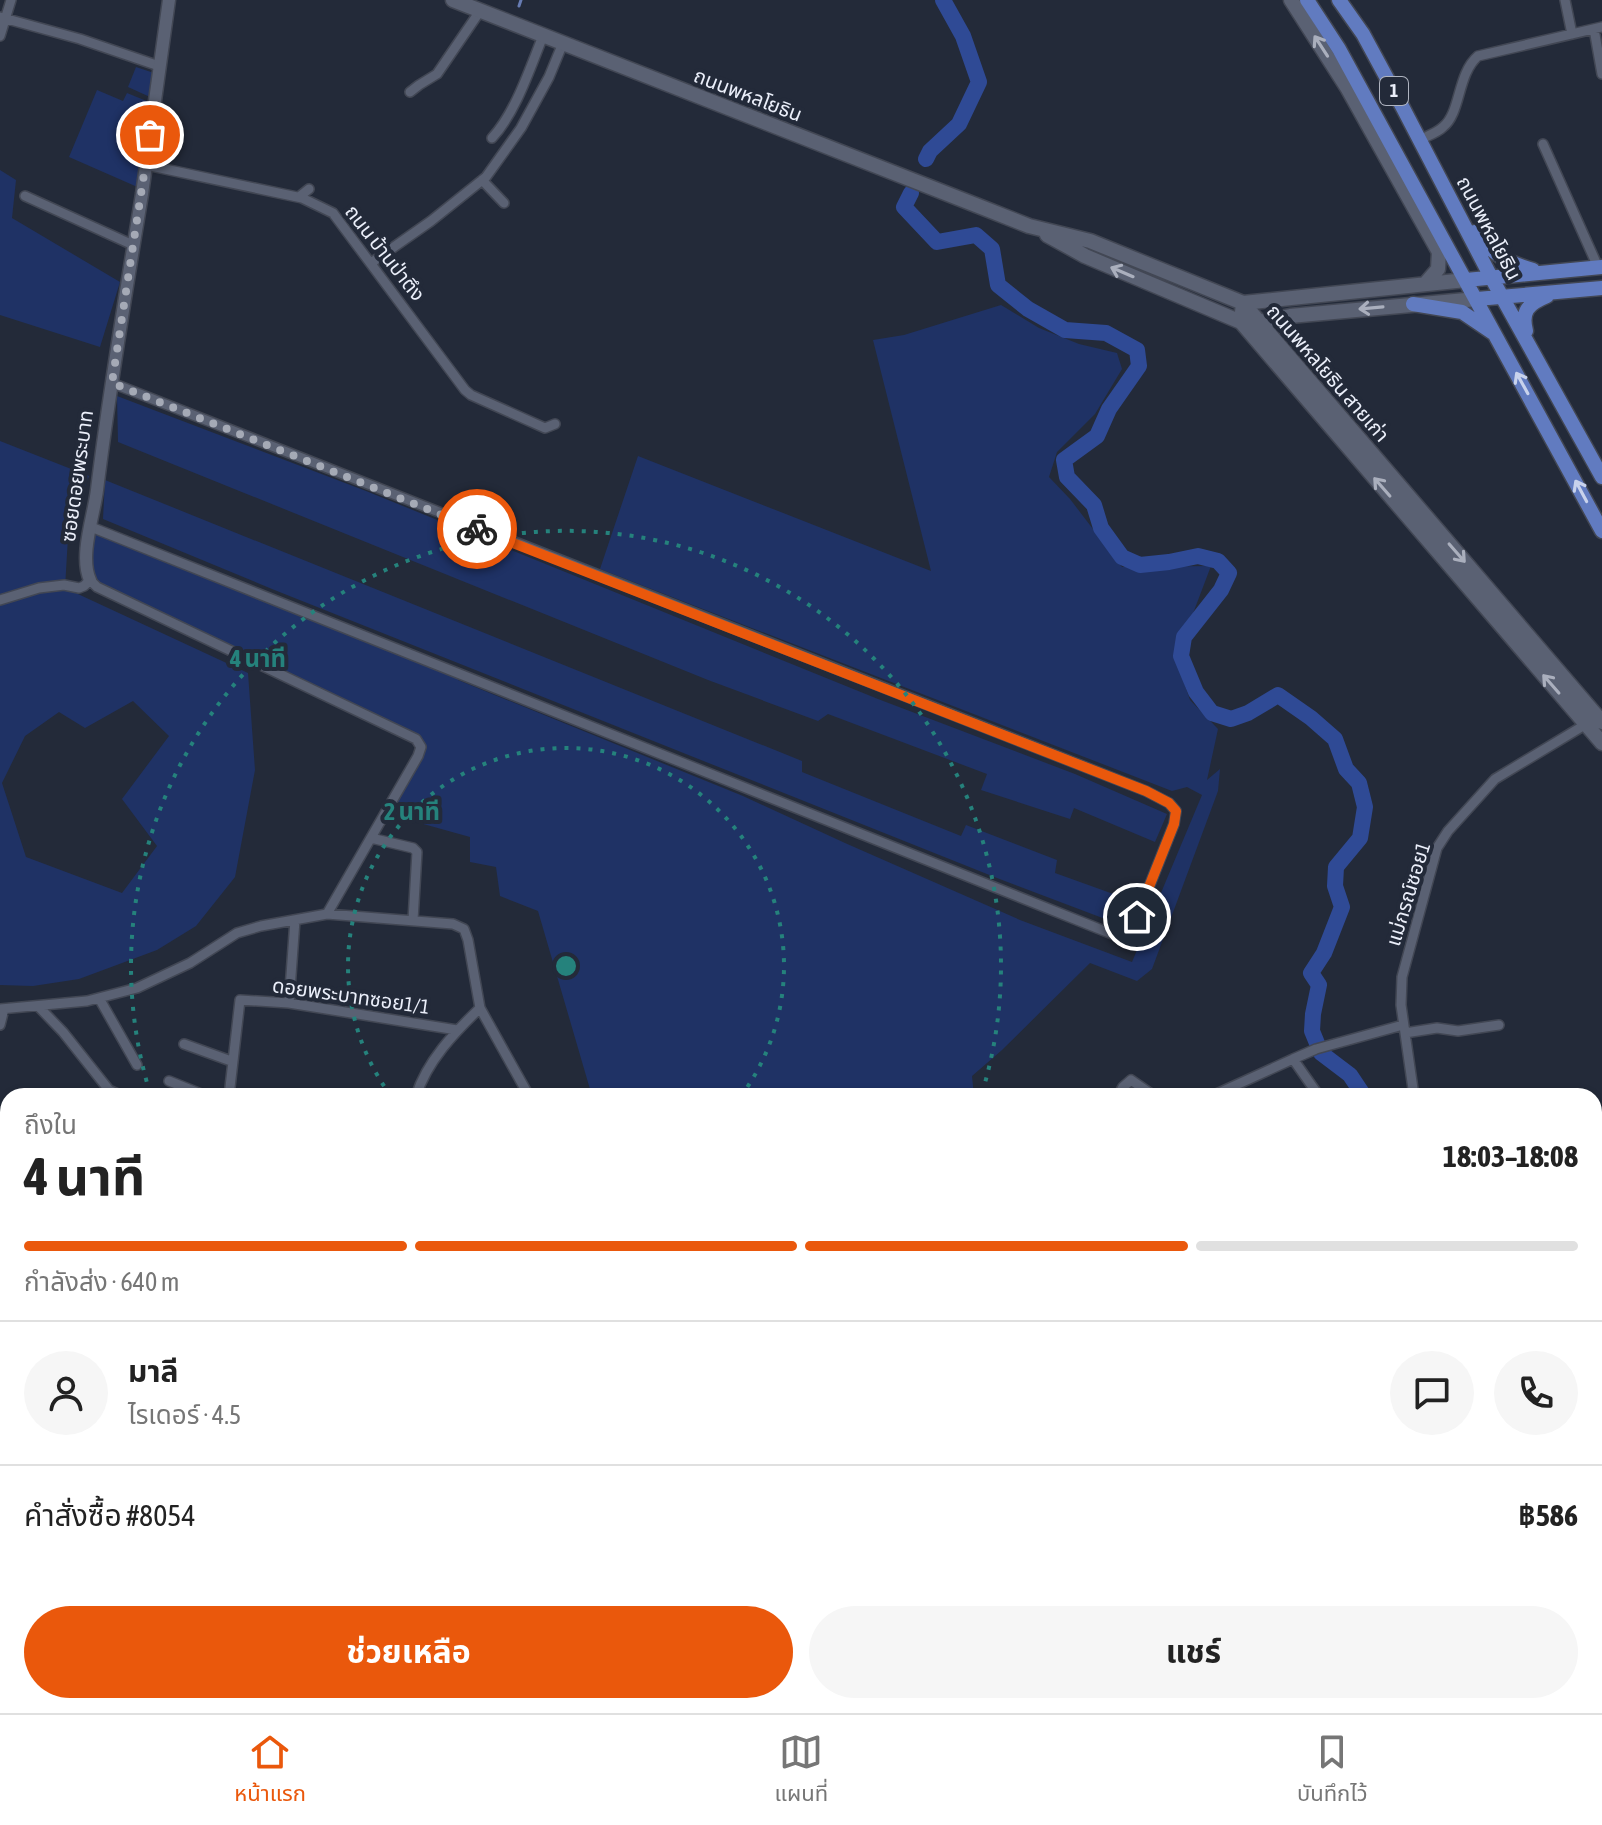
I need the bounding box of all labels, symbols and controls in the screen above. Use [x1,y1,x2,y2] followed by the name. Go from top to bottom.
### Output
[1312,36,1329,58] one-way arrow
[691,63,806,126] street label: ถนนพหลโยธิน
[1380,77,1408,105] road number: 1
[116,101,184,169] pin
[128,113,172,157] icon: bag
[1452,172,1526,284] street label: ถนนพหลโยธิน
[341,200,430,305] street label: ถนน บ้านป่าตึง
[1110,263,1135,278] one-way arrow
[1262,299,1394,446] street label: ถนนพหลโยธิน สายเก่า
[1358,301,1385,316] one-way arrow
[1514,371,1529,395] one-way arrow
[56,408,97,543] street label: ซอยดอยพระบาท
[1373,477,1391,497] one-way arrow
[1572,480,1588,503] one-way arrow
[437,489,517,569] courier
[455,507,499,551] icon: bike
[1448,543,1466,563] one-way arrow
[229,645,286,672] text: 4 นาที
[1542,675,1560,695] one-way arrow
[384,798,440,825] text: 2 นาที
[1381,839,1434,949] street label: แม่กรณ์ซอย1
[1103,883,1171,951] pin
[1115,895,1159,939] icon: home
[552,952,580,980] centre of rings
[271,973,431,1018] street label: ดอยพระบาทซอย1/1
[24,1110,77,1140] text: ถึงใน
[1443,1139,1578,1173] text: 18:03–18:08
[24,1146,145,1206] text: 4 นาที
[24,1267,179,1297] text: กำลังส่ง · 640 m
[24,1351,108,1435] button: person
[1390,1351,1474,1435] button: chat
[1494,1351,1578,1435] button: phone
[128,1354,178,1388] text: มาลี
[128,1400,241,1430] text: ไรเดอร์ · 4.5
[24,1498,195,1532] text: คำสั่งซื้อ #8054
[1518,1498,1578,1532] text: ฿586
[24,1606,793,1698] button: ช่วยเหลือ
[809,1606,1578,1698] button: แชร์
[234,1730,306,1811] tab: หน้าแรก
[775,1730,828,1811] tab: แผนที่
[1297,1730,1368,1811] tab: บันทึกไว้

